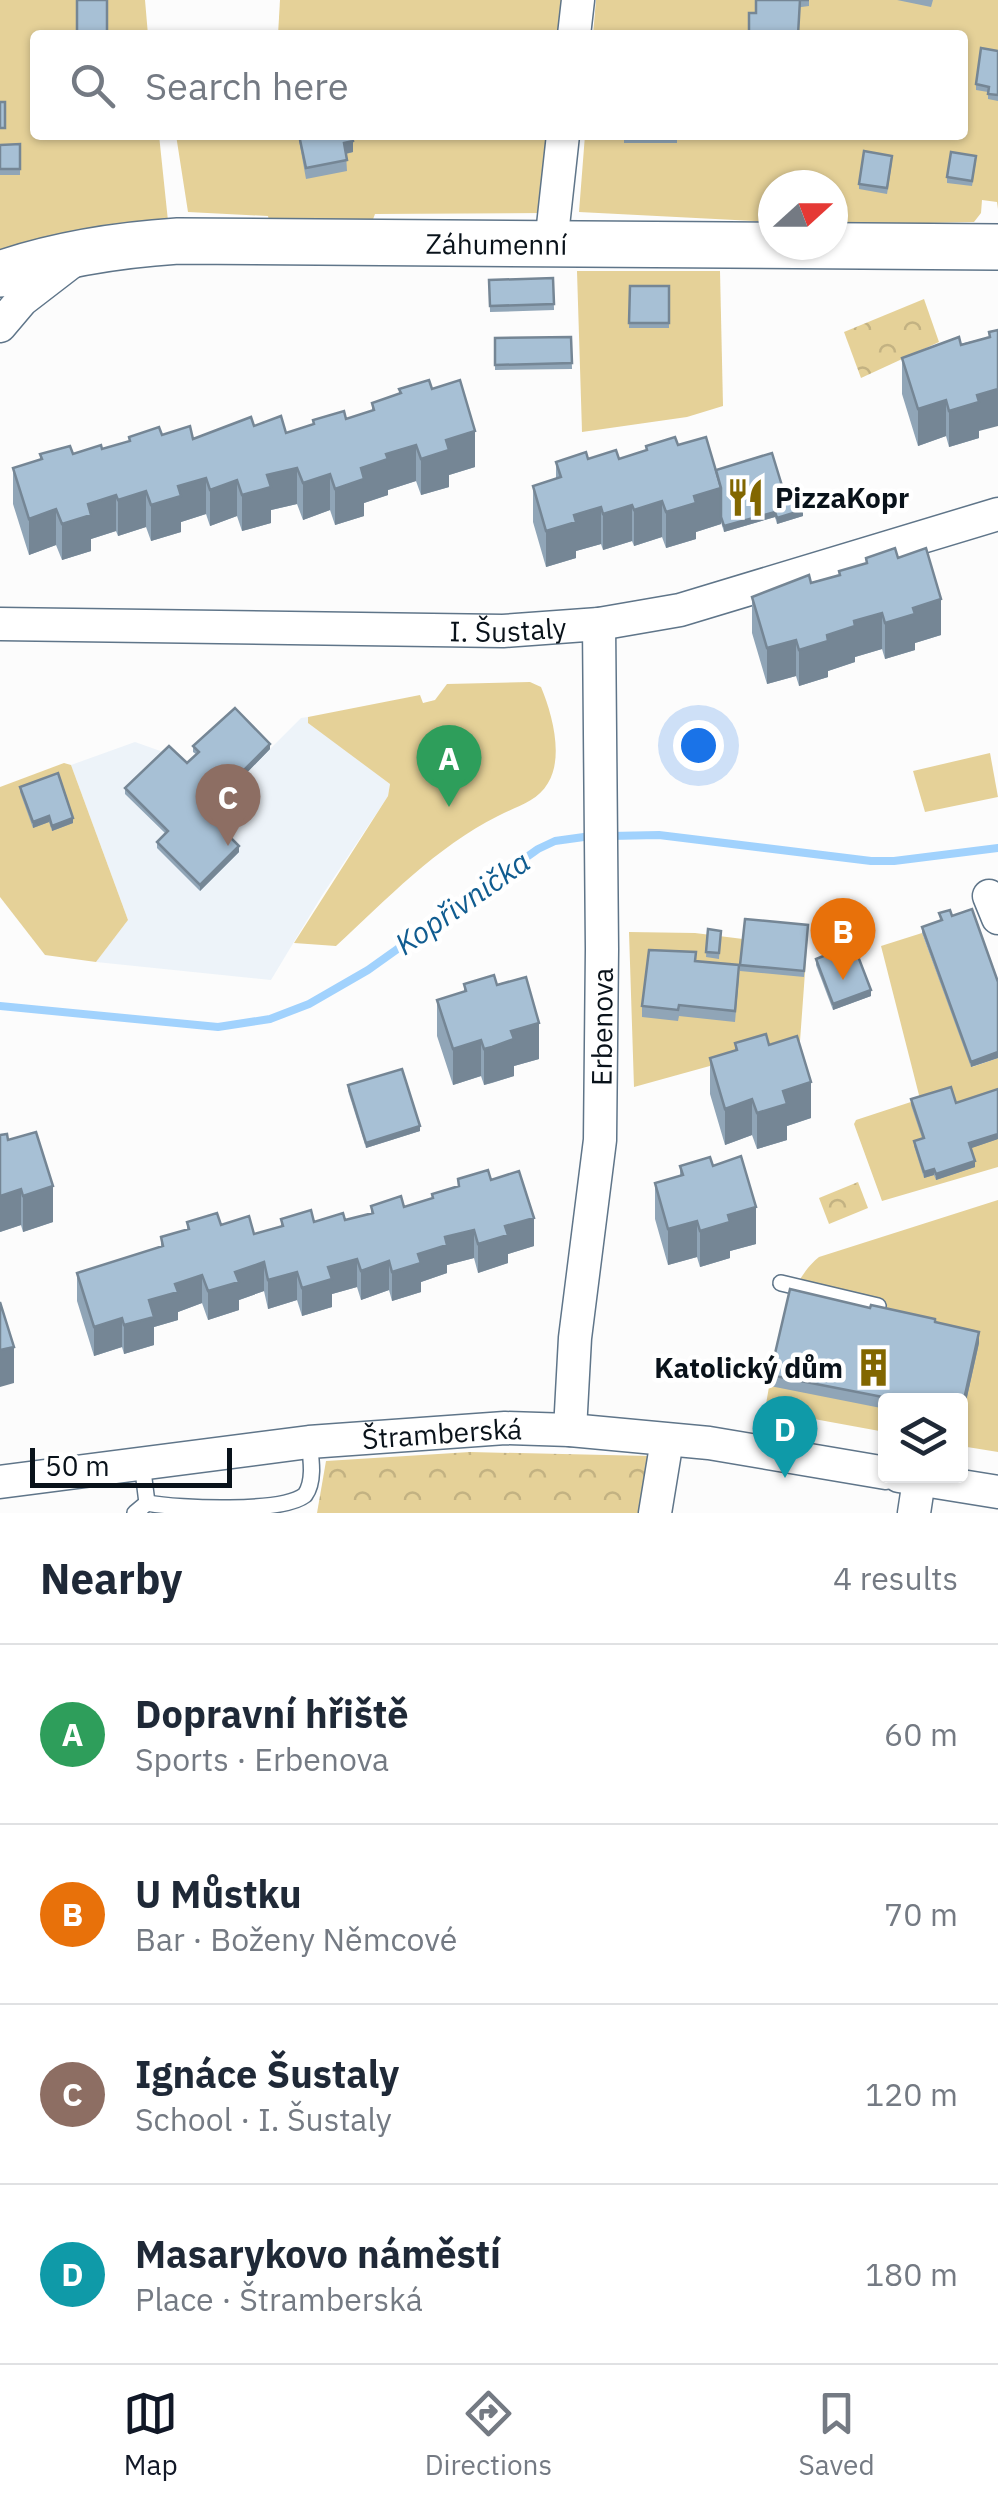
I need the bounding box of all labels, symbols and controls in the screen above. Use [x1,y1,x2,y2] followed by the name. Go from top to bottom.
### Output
[30,30,968,140] search box
[65,58,120,113] icon: search
[145,61,349,110] text: Search here
[758,170,848,260] north arrow
[425,224,567,262] street label: Záhumenní
[724,476,766,518] restaurant icon: PizzaKopr
[775,479,909,516] place label: PizzaKopr
[449,608,568,650] street label: I. Šustaly
[673,720,724,771] your location
[416,724,482,807] pin: A
[196,764,260,846] pin: C
[387,841,537,963] water label: Kopřivnička
[810,898,876,980] pin: B
[582,967,620,1086] street label: Erbenova
[852,1346,894,1388] building icon: Katolický dům
[654,1349,843,1386] place label: Katolický dům
[878,1393,968,1483] map controls
[878,1393,968,1483] button: layers
[752,1396,818,1478] pin: D
[361,1409,523,1457] street label: Štramberská
[30,1443,232,1488] scale bar
[45,1447,110,1484] text: 50 m
[40,1551,182,1606] text: Nearby
[833,1557,958,1599] text: 4 results
[135,1689,409,1738] text: Dopravní hřiště
[62,1713,83,1755] text: A
[884,1713,958,1755] text: 60 m
[135,1738,389,1780] text: Sports · Erbenova
[135,1869,302,1918] text: U Můstku
[62,1893,83,1935] text: B
[884,1893,958,1935] text: 70 m
[135,1918,457,1960] text: Bar · Boženy Němcové
[135,2049,399,2098] text: Ignáce Šustaly
[62,2073,83,2115] text: C
[865,2073,958,2115] text: 120 m
[135,2098,392,2140] text: School · I. Šustaly
[135,2229,501,2278] text: Masarykovo náměstí
[61,2253,84,2295] text: D
[865,2253,958,2295] text: 180 m
[135,2278,423,2320] text: Place · Štramberská
[123,2386,178,2483] tab: Map
[425,2386,552,2483] tab: Directions
[799,2386,875,2483] tab: Saved

